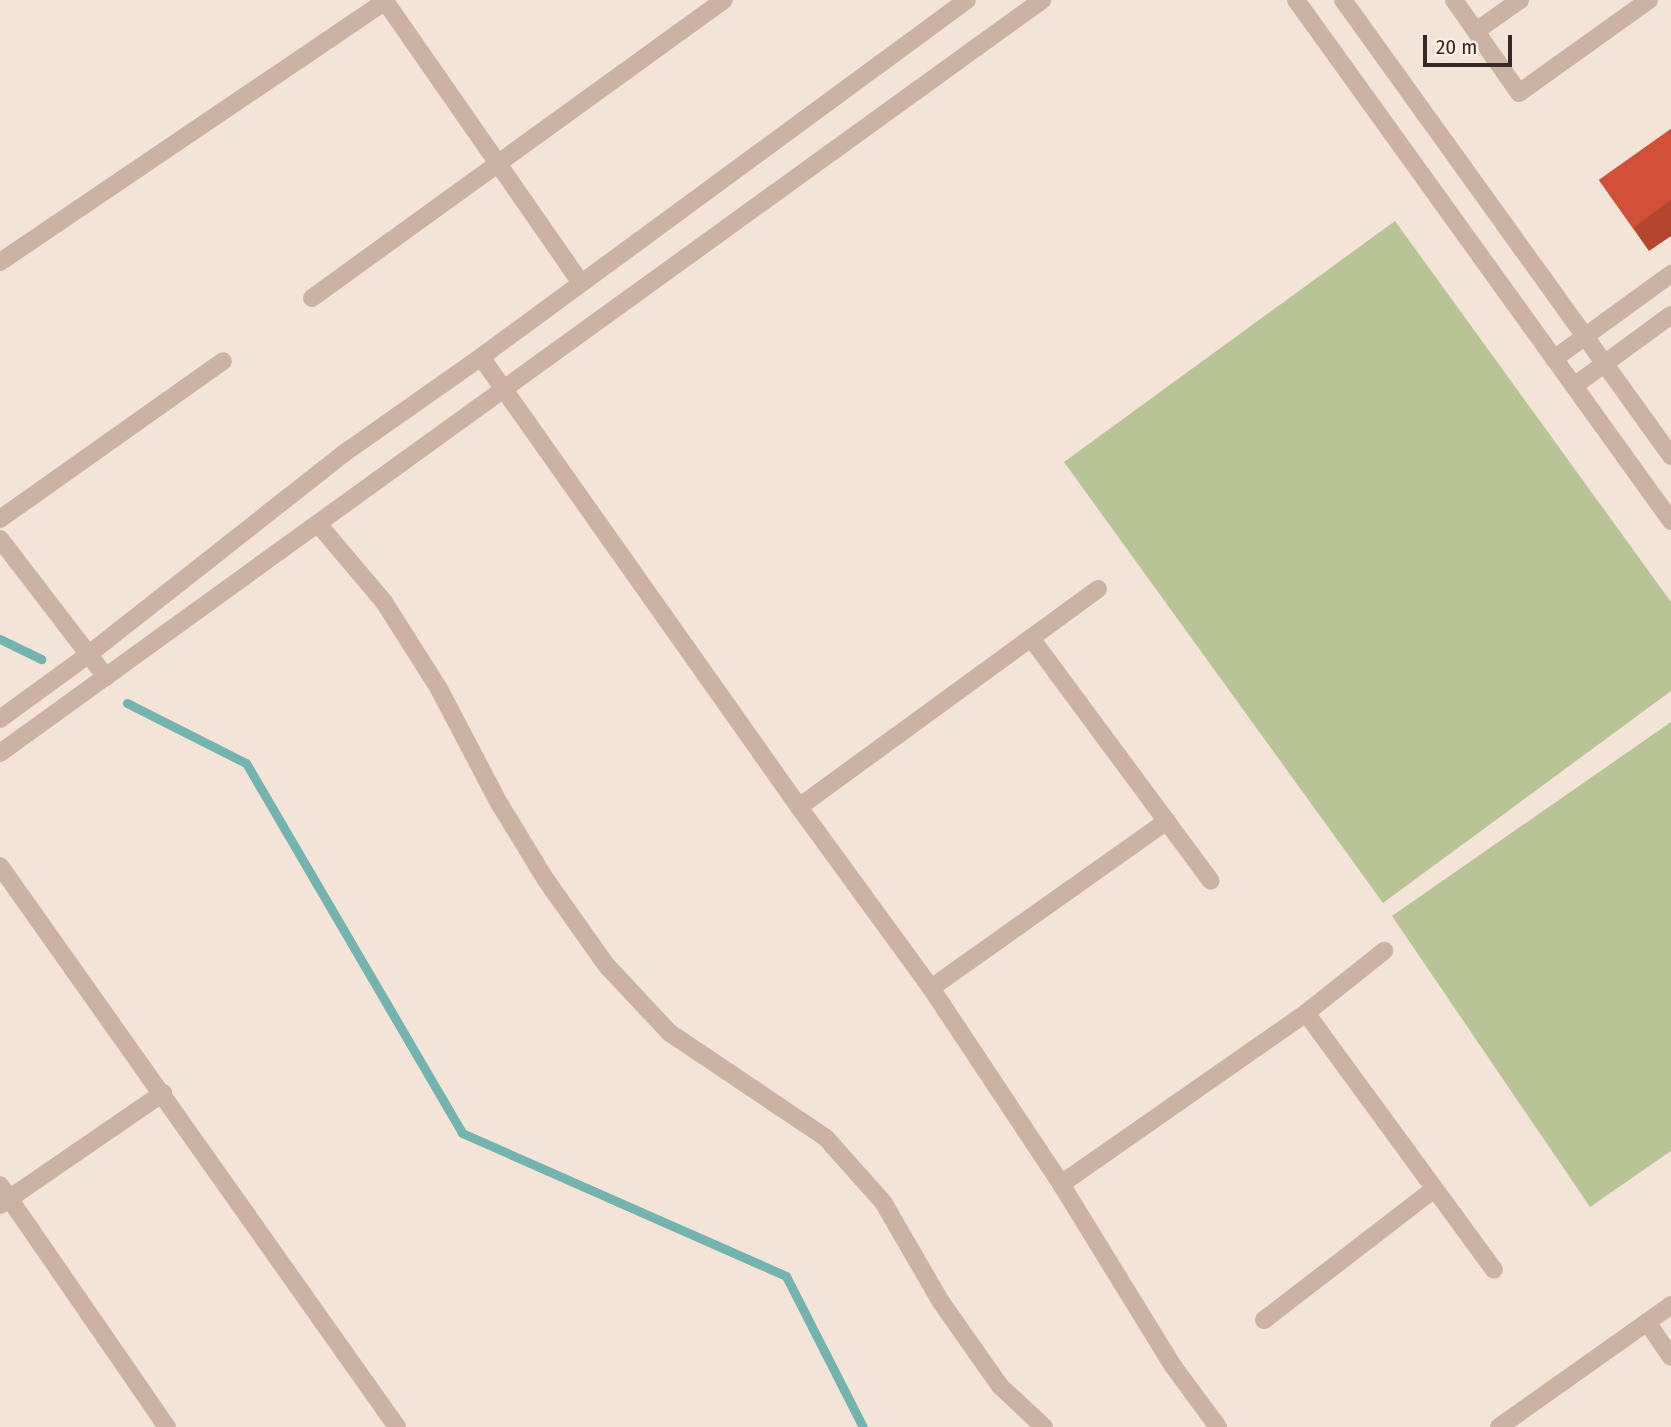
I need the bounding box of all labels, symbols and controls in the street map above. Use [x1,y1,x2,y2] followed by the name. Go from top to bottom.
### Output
[1426,21,1515,65] scale bar
[1436,34,1477,60] text: 20 m

